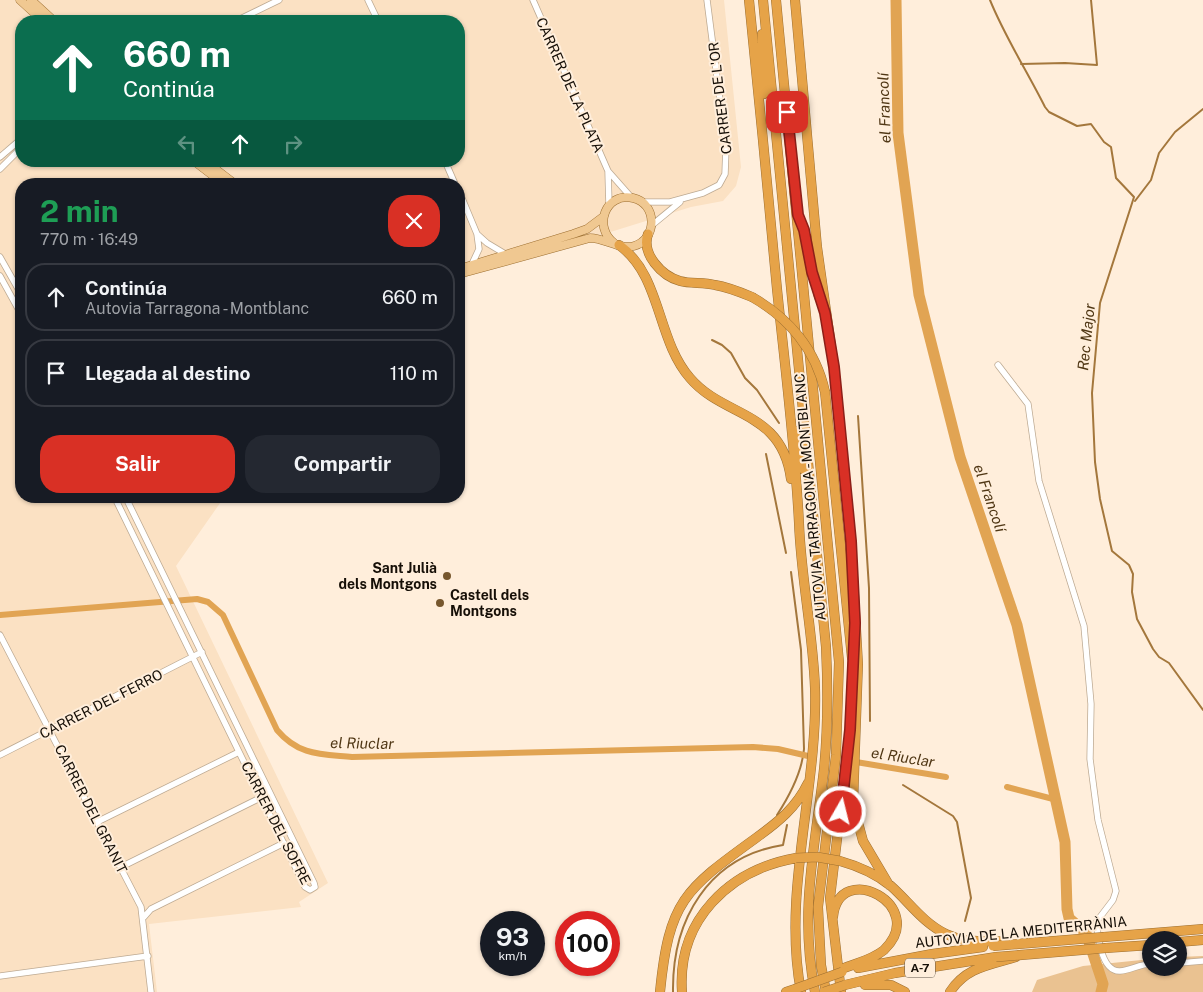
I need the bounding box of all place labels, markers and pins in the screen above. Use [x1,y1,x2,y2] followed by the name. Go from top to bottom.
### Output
[766,91,808,133] pin
[339,560,437,592] place label: Sant Julià dels Montgons
[441,570,453,582] marker: Sant Julià dels Montgons
[450,587,529,619] place label: Castell dels Montgons
[434,597,446,609] marker: Castell dels Montgons

